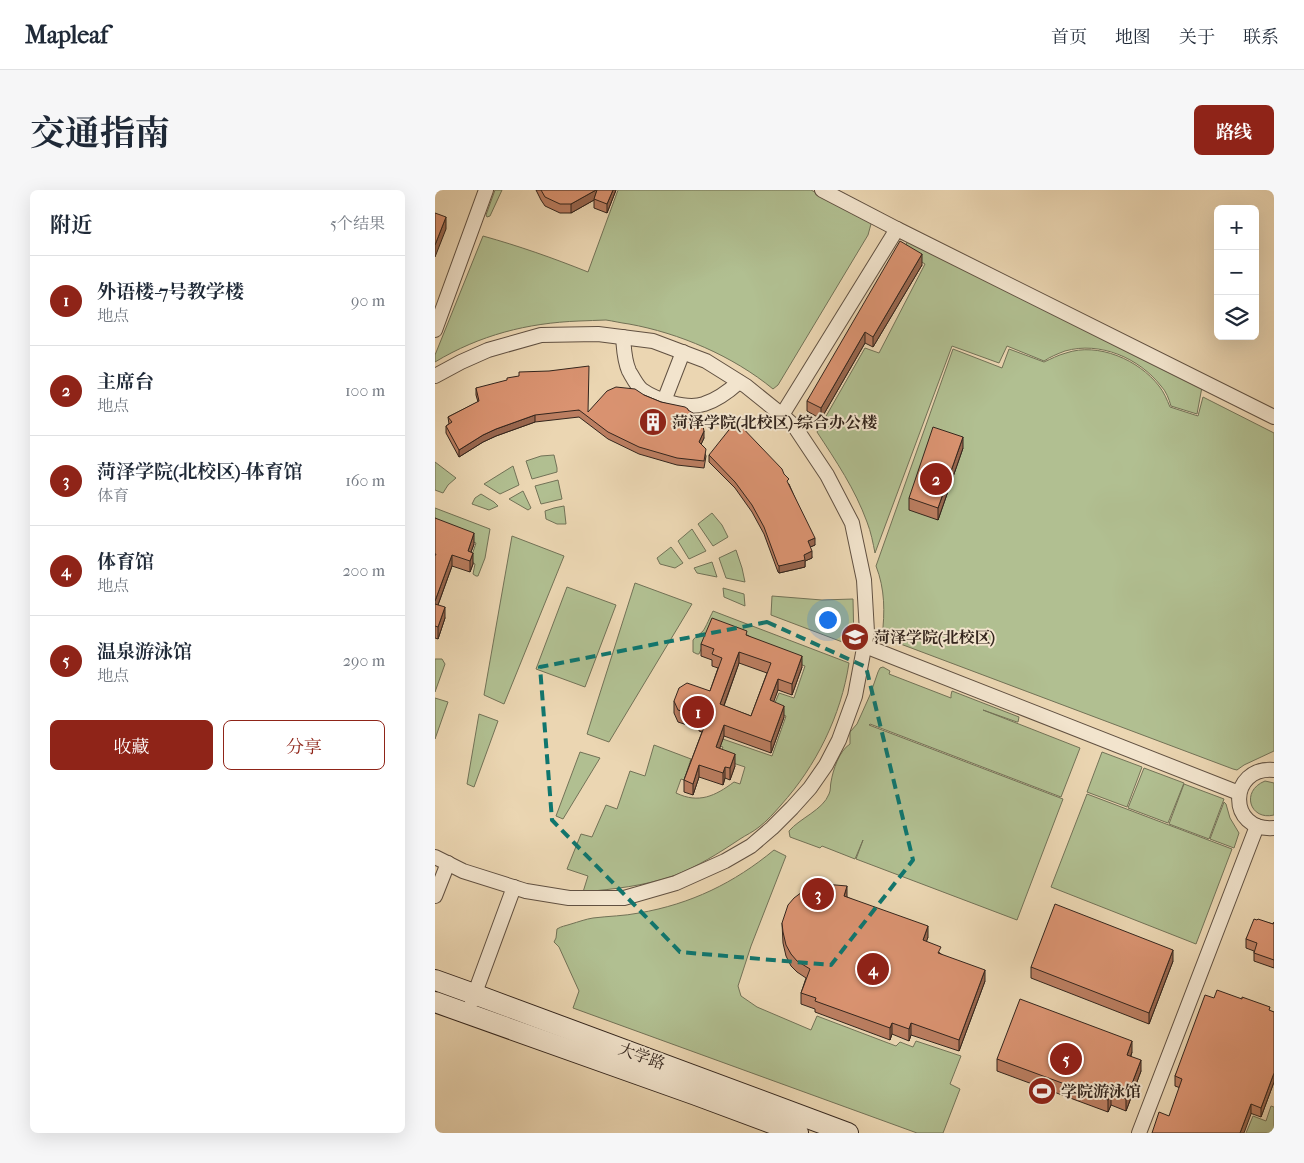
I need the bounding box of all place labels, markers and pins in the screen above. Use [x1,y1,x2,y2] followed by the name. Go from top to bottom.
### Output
[638,407,668,437] building icon: 菏泽学院(北校区)-综合办公楼
[672,413,877,433] place label: 菏泽学院(北校区)-综合办公楼
[920,460,952,498] pin: 2
[840,622,870,652] school or university icon: 菏泽学院(北校区)
[874,628,995,648] place label: 菏泽学院(北校区)
[682,693,714,731] pin: 1
[802,875,834,913] pin: 3
[857,950,889,988] pin: 4
[1050,1040,1082,1078] pin: 5
[1027,1076,1057,1106] sports icon: 学院游泳馆
[1061,1082,1141,1101] place label: 学院游泳馆

